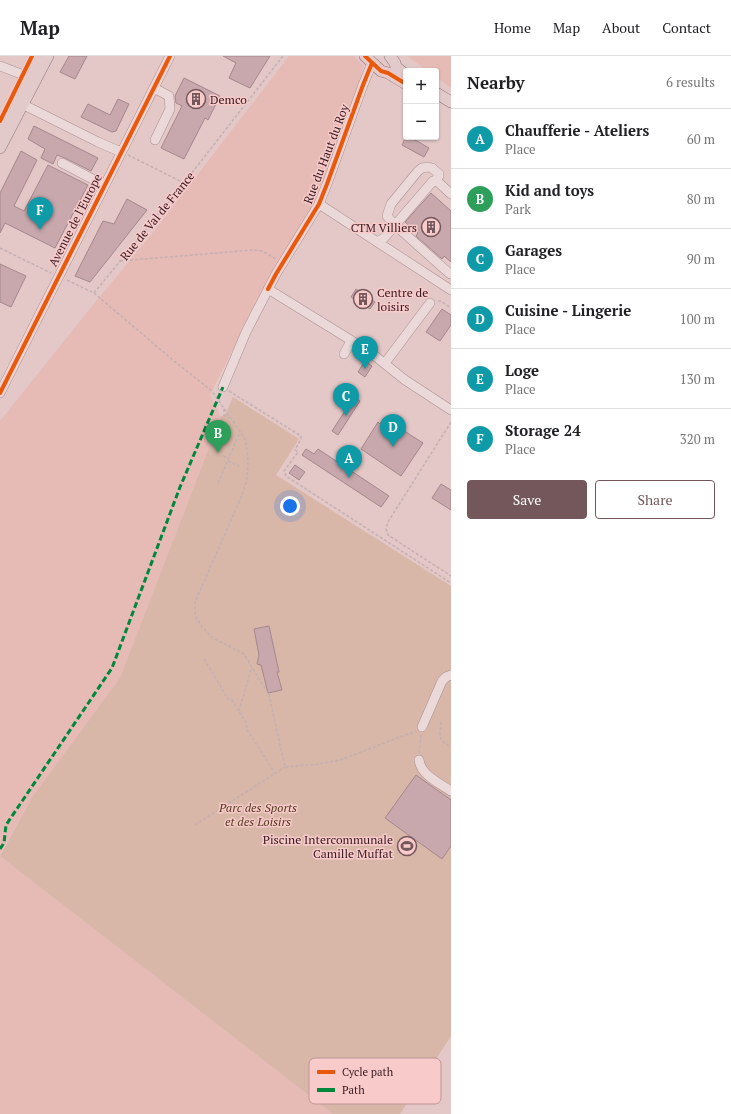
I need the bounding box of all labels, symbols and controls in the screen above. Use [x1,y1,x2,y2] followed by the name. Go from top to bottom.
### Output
[20,15,60,40] text: Map
[494,18,531,37] text: Home
[553,18,580,37] text: Map
[602,18,640,37] text: About
[662,18,711,37] text: Contact
[403,68,439,140] map controls
[403,68,439,104] button: +
[467,71,525,94] text: Nearby
[666,73,715,91] text: 6 results
[185,88,207,110] building icon: Demco
[210,92,247,107] place label: Demco
[300,101,352,206] street label: Rue du Haut du Roy
[403,104,439,140] button: −
[505,120,649,140] text: Chaufferie - Ateliers
[475,130,485,148] text: A
[687,130,715,148] text: 60 m
[505,140,536,158] text: Place
[117,169,197,263] street label: Rue de Val de France
[45,171,105,269] street label: Avenue de l'Europe
[505,180,594,200] text: Kid and toys
[476,190,484,208] text: B
[687,190,715,208] text: 80 m
[27,197,53,230] pin: F
[505,200,531,218] text: Park
[420,216,442,238] building icon: CTM Villiers
[351,220,417,235] place label: CTM Villiers
[505,240,562,260] text: Garages
[476,250,484,268] text: C
[687,250,715,268] text: 90 m
[505,260,536,278] text: Place
[377,285,428,314] place label: Centre de loisirs
[352,288,374,310] building icon: Centre de loisirs
[505,300,631,320] text: Cuisine - Lingerie
[475,310,485,328] text: D
[680,310,715,328] text: 100 m
[505,320,536,338] text: Place
[352,336,378,369] pin: E
[505,360,539,380] text: Loge
[476,370,484,388] text: E
[680,370,715,388] text: 130 m
[505,380,536,398] text: Place
[333,383,359,416] pin: C
[380,414,406,447] pin: D
[205,420,231,453] pin: B
[505,420,581,440] text: Storage 24
[476,430,484,448] text: F
[680,430,715,448] text: 320 m
[505,440,536,458] text: Place
[336,445,362,478] pin: A
[467,480,587,519] button: Save
[595,480,715,519] button: Share
[280,496,300,516] your location
[218,800,297,829] park label: Parc des Sports et des Loisirs
[263,832,394,861] place label: Piscine Intercommunale Camille Muffat
[396,835,418,857] sports icon: Piscine Intercommunale Camille Muffat
[309,1058,441,1104] legend
[342,1065,394,1079] text: Cycle path
[342,1083,365,1097] text: Path

